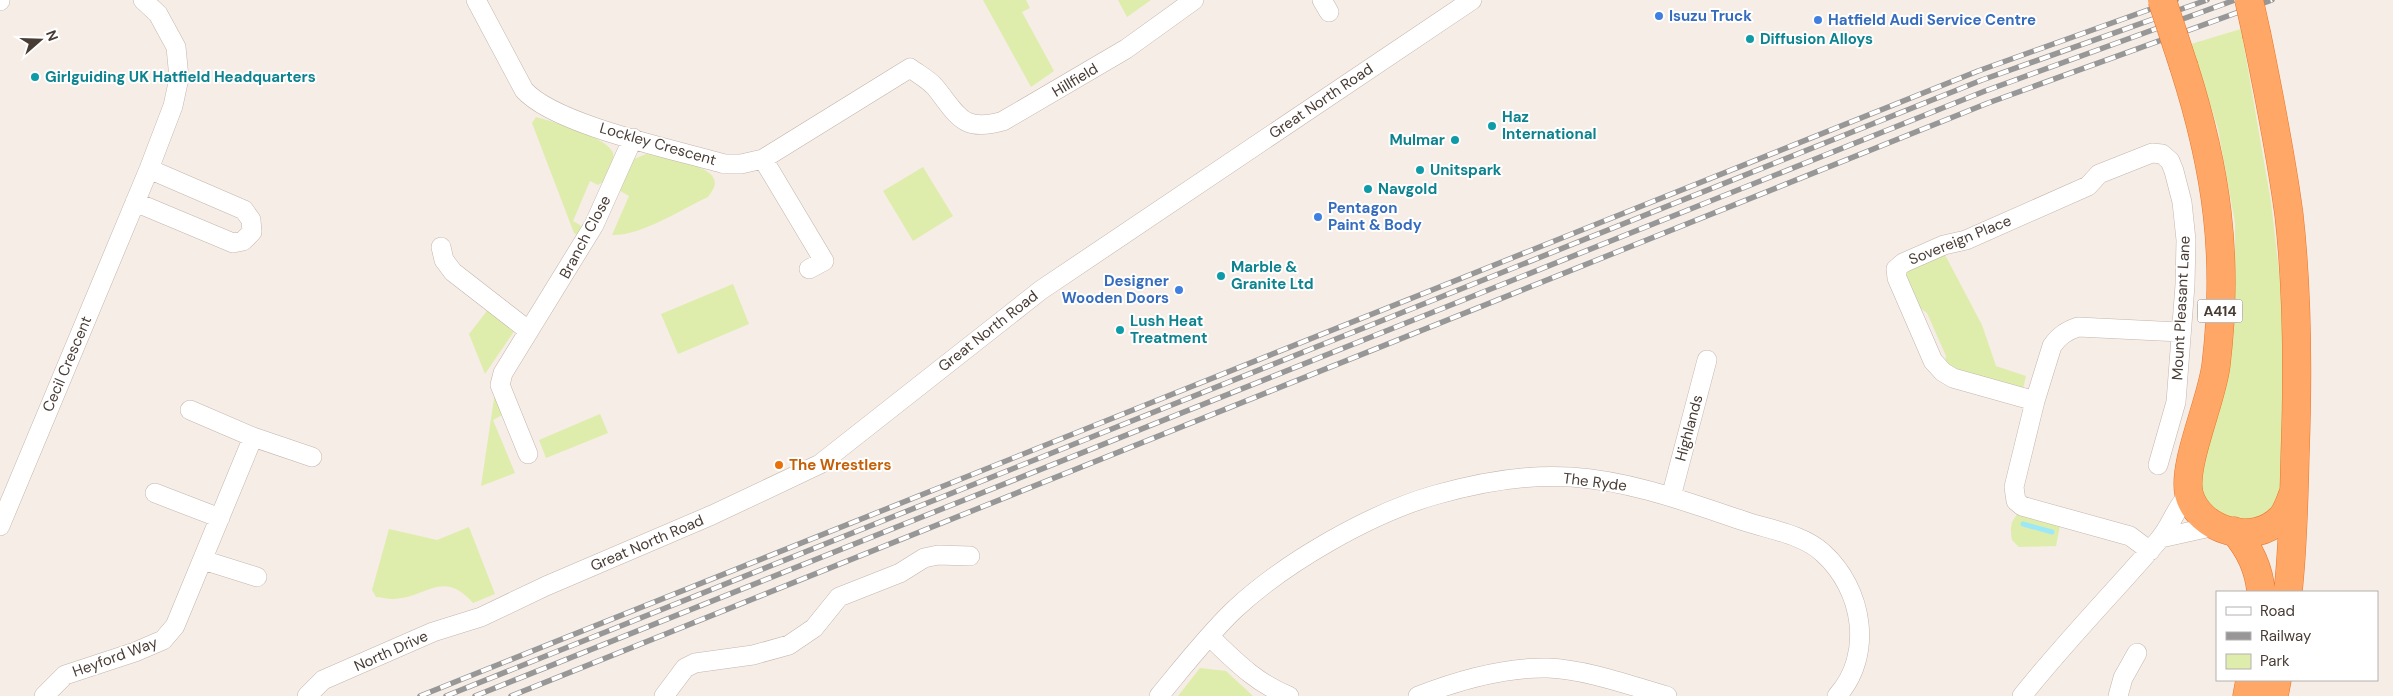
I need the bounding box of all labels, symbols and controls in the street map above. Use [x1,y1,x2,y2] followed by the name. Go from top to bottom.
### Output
[1669,6,1752,26] place label: Isuzu Truck
[1653,10,1665,22] marker: Isuzu Truck
[1828,10,2036,30] place label: Hatfield Audi Service Centre
[1812,14,1824,26] marker: Hatfield Audi Service Centre
[15,15,65,65] north arrow
[42,28,62,43] text: N
[1760,29,1873,49] place label: Diffusion Alloys
[1744,33,1756,45] marker: Diffusion Alloys
[1048,58,1102,102] street label: Hillfield
[1265,59,1377,143] street label: Great North Road
[45,67,316,87] place label: Girlguiding UK Hatfield Headquarters
[29,71,41,83] marker: Girlguiding UK Hatfield Headquarters
[1502,107,1597,144] place label: Haz International
[597,118,719,170] street label: Lockley Crescent
[1486,120,1498,132] marker: Haz International
[1389,130,1445,150] place label: Mulmar
[1449,134,1461,146] marker: Mulmar
[1430,160,1502,180] place label: Unitspark
[1414,164,1426,176] marker: Unitspark
[1378,179,1437,199] place label: Navgold
[1362,183,1374,195] marker: Navgold
[555,192,615,282] street label: Branch Close
[1328,198,1422,235] place label: Pentagon Paint & Body
[1906,210,2014,270] street label: Sovereign Place
[1312,211,1324,223] marker: Pentagon Paint & Body
[2167,235,2195,381] street label: Mount Pleasant Lane
[1231,257,1314,294] place label: Marble & Granite Ltd
[1215,270,1227,282] marker: Marble & Granite Ltd
[1062,271,1169,308] place label: Designer Wooden Doors
[1173,284,1185,296] marker: Designer Wooden Doors
[934,286,1042,376] street label: Great North Road
[2198,300,2242,322] road number: A414
[1130,311,1207,348] place label: Lush Heat Treatment
[38,313,96,415] street label: Cecil Crescent
[1114,324,1126,336] marker: Lush Heat Treatment
[1671,393,1707,463] street label: Highlands
[789,455,891,475] place label: The Wrestlers
[773,459,785,471] marker: The Wrestlers
[1562,468,1628,496] street label: The Ryde
[587,510,707,576] street label: Great North Road
[2216,591,2378,681] legend
[2260,601,2295,621] text: Road
[351,626,431,676] street label: North Drive
[2260,626,2312,646] text: Railway
[70,632,161,682] street label: Heyford Way
[2260,651,2290,671] text: Park

